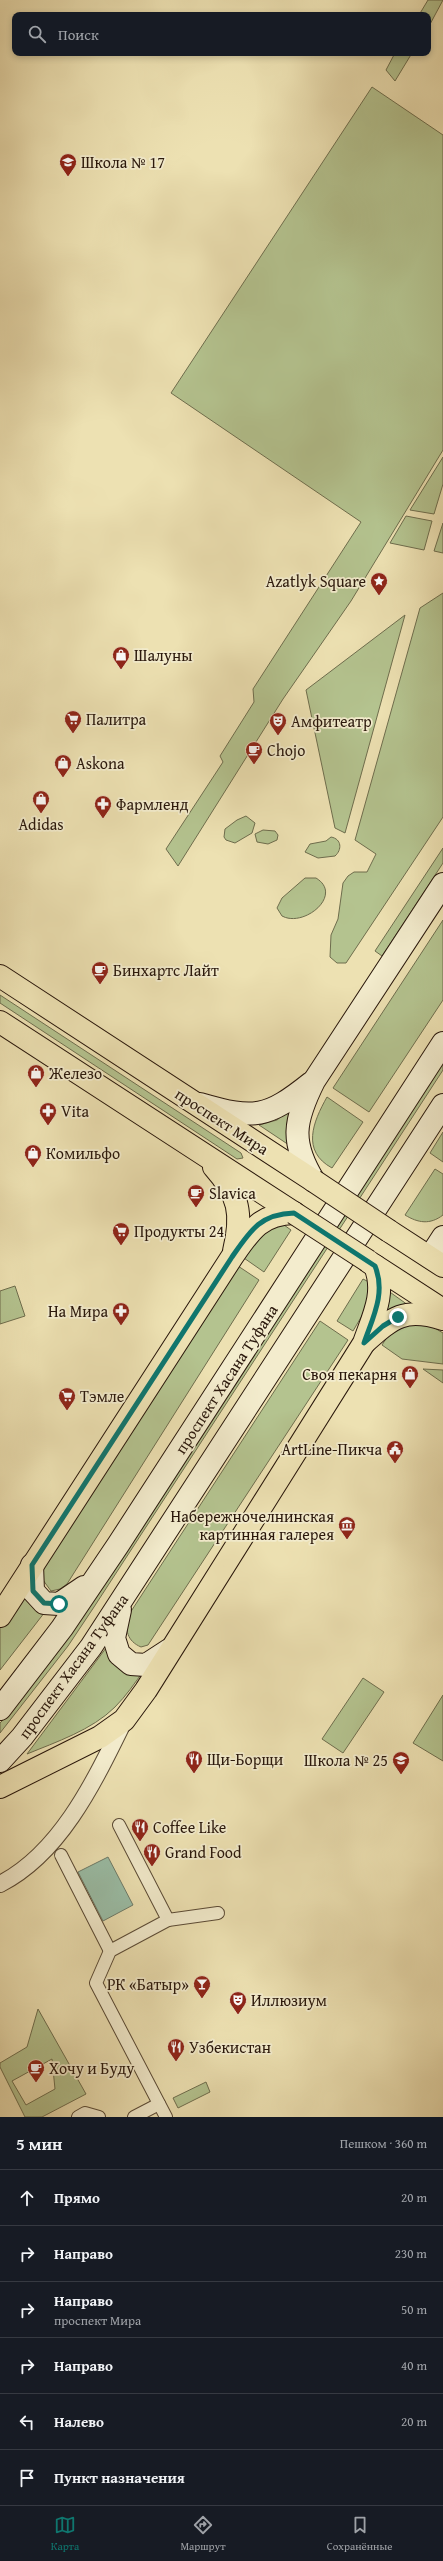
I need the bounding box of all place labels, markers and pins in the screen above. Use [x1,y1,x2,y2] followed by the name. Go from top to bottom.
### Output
[81,150,165,174] place label: Школа № 17
[58,152,78,177] school or university icon: Школа № 17
[266,569,366,593] place label: Azatlyk Square
[369,571,389,596] place icon: Azatlyk Square
[134,643,192,667] place label: Шалуны
[111,645,131,670] shop icon: Шалуны
[86,707,147,731] place label: Палитра
[63,709,83,734] supermarket icon: Палитра
[291,709,372,733] place label: Амфитеатр
[268,711,288,736] theatre icon: Амфитеатр
[267,738,305,762] place label: Chojo
[244,740,264,765] cafe icon: Chojo
[76,751,125,775] place label: Askona
[53,753,73,778] shop icon: Askona
[31,789,51,814] shop icon: Adidas
[116,792,189,816] place label: Фармленд
[93,794,113,819] pharmacy icon: Фармленд
[18,812,64,836] place label: Adidas
[113,958,219,982] place label: Бинхартс Лайт
[90,960,110,985] cafe icon: Бинхартс Лайт
[48,1061,102,1085] place label: Железо
[26,1063,46,1088] shop icon: Железо
[61,1099,90,1123] place label: Vita
[38,1101,58,1126] pharmacy icon: Vita
[46,1141,120,1165] place label: Комильфо
[23,1143,43,1168] shop icon: Комильфо
[209,1181,256,1205] place label: Slavica
[186,1183,206,1208] cafe icon: Slavica
[134,1219,224,1243] place label: Продукты 24
[111,1221,131,1246] supermarket icon: Продукты 24
[48,1299,108,1323] place label: На Мира
[111,1301,131,1326] pharmacy icon: На Мира
[302,1362,397,1386] place label: Своя пекарня
[400,1364,420,1389] shop icon: Своя пекарня
[80,1384,124,1408] place label: Тэмле
[57,1386,77,1411] supermarket icon: Тэмле
[281,1437,382,1461] place label: ArtLine-Пикча
[385,1439,405,1464] public building icon: ArtLine-Пикча
[171,1504,334,1546] place label: Набережночелнинская картинная галерея
[337,1515,357,1540] museum icon: Набережночелнинская картинная галерея
[207,1747,284,1771] place label: Щи-Борщи
[304,1748,388,1772] place label: Школа № 25
[184,1749,204,1774] restaurant icon: Щи-Борщи
[391,1750,411,1775] school or university icon: Школа № 25
[153,1815,226,1839] place label: Coffee Like
[130,1817,150,1842] restaurant icon: Coffee Like
[165,1840,242,1864] place label: Grand Food
[142,1842,162,1867] restaurant icon: Grand Food
[107,1972,189,1996] place label: РК «Батыр»
[192,1974,212,1999] bar icon: РК «Батыр»
[251,1988,327,2012] place label: Иллюзиум
[228,1990,248,2015] theatre icon: Иллюзиум
[189,2035,271,2059] place label: Узбекистан
[166,2037,186,2062] restaurant icon: Узбекистан
[49,2056,134,2080] place label: Хочу и Буду
[26,2058,46,2083] cafe icon: Хочу и Буду

